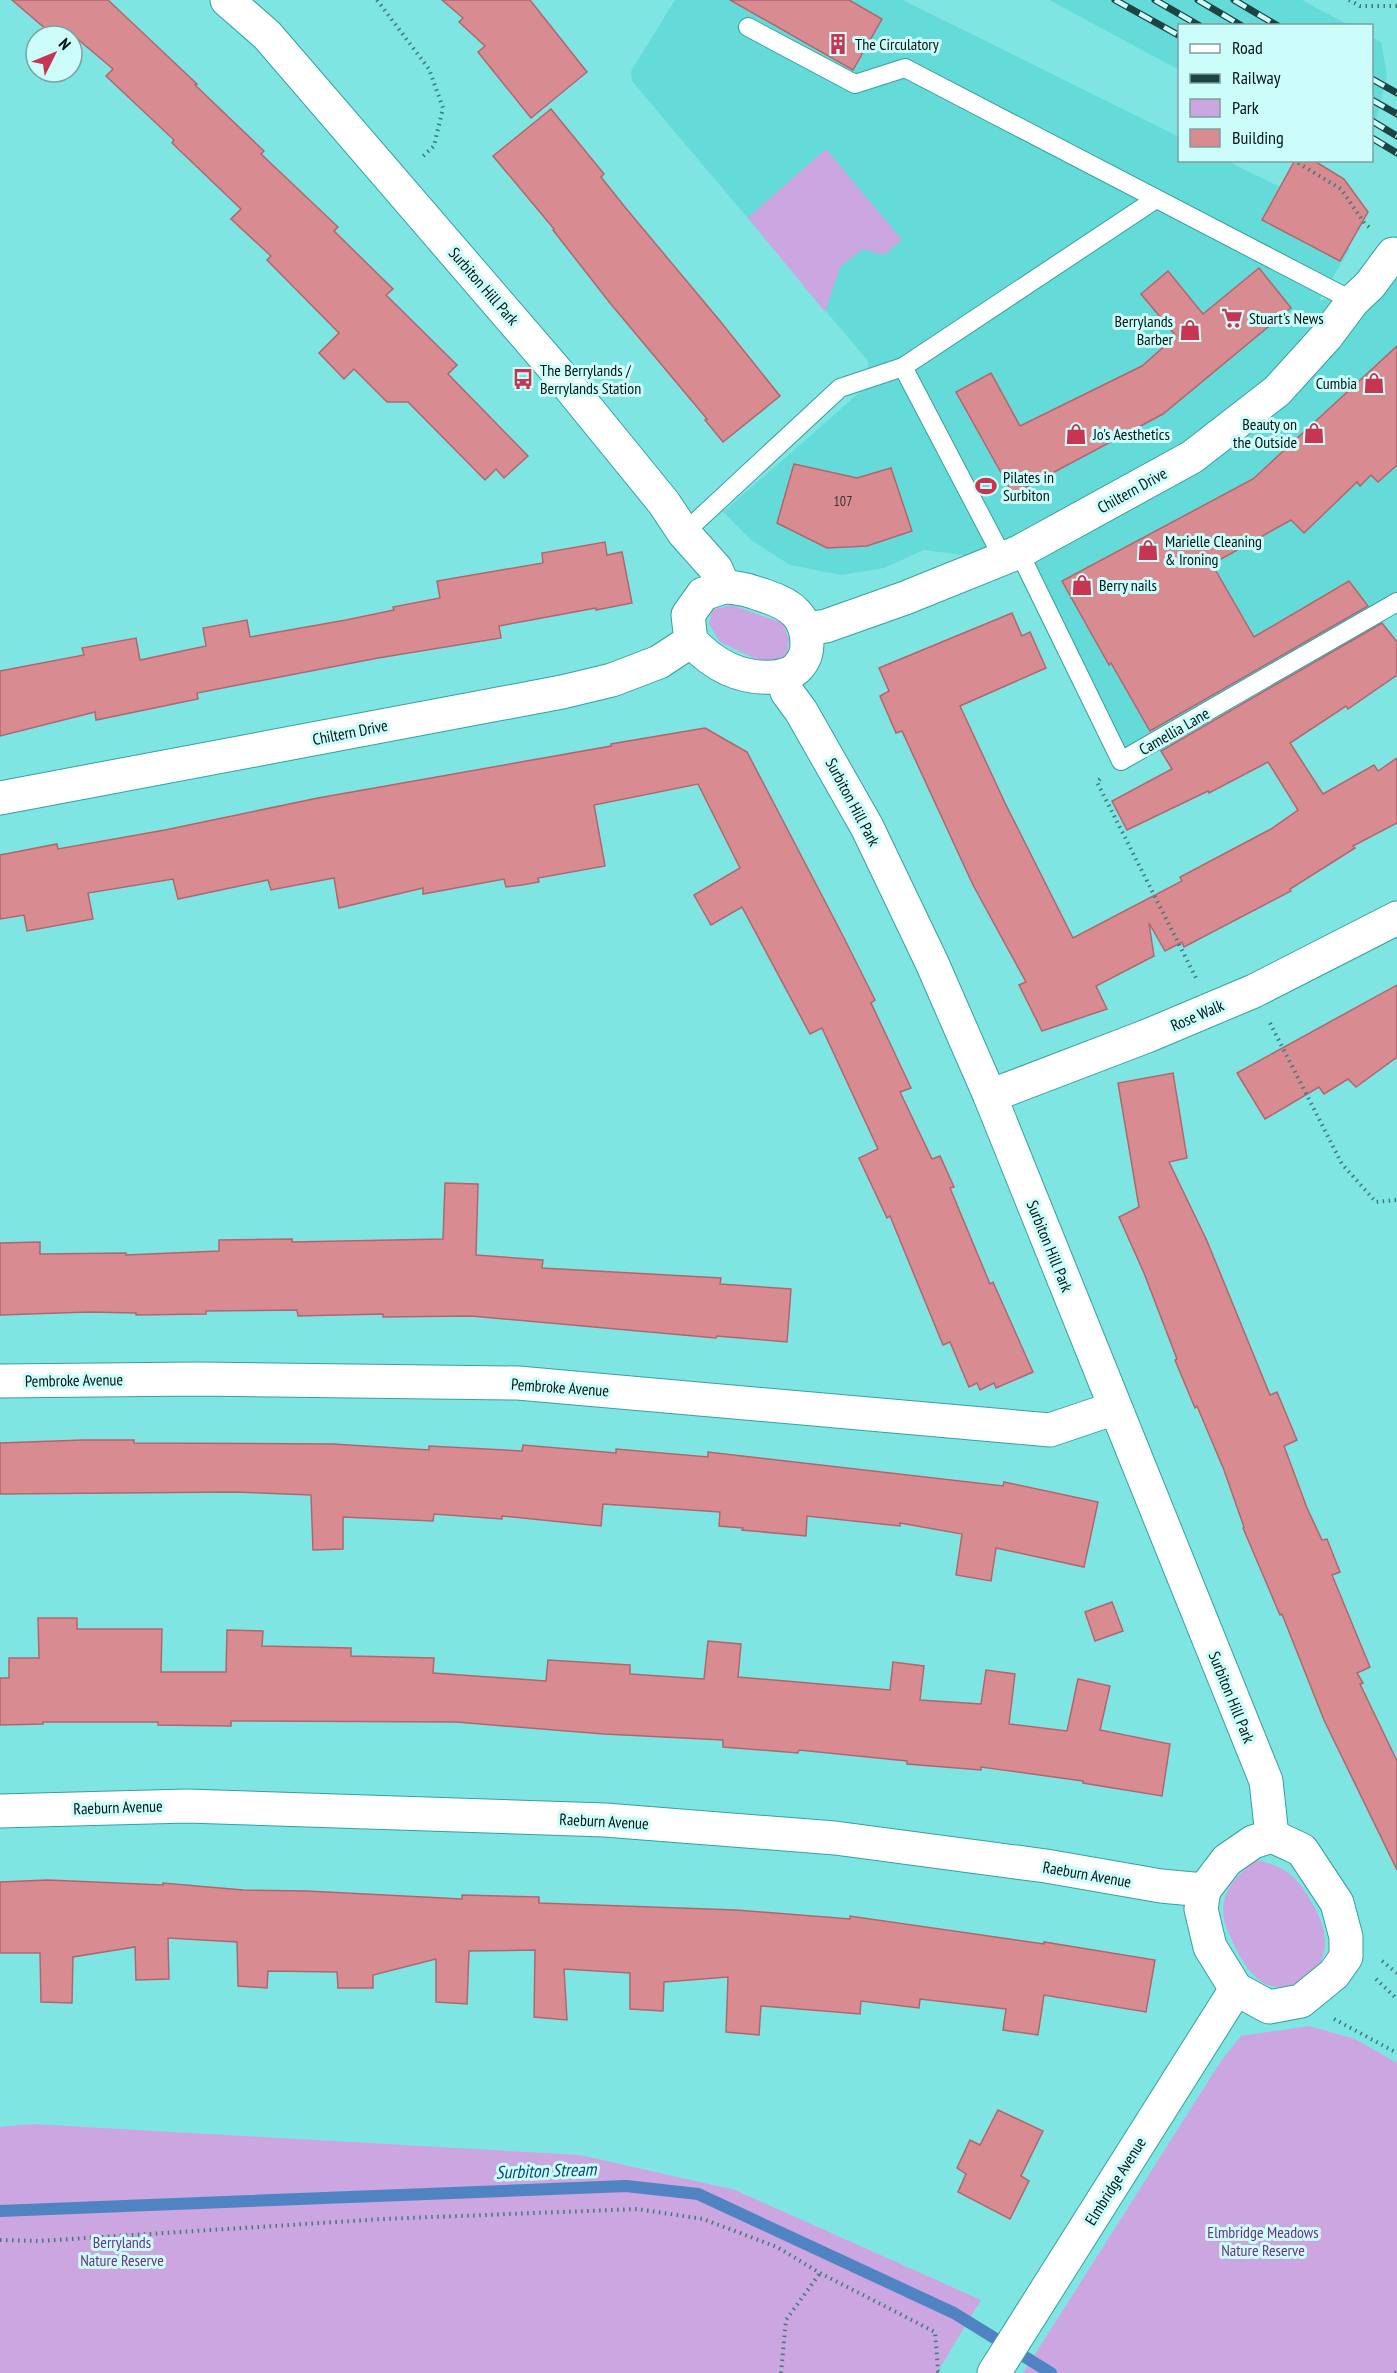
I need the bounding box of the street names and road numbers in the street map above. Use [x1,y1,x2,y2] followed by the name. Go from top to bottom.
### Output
[445,243,524,330] street label: Surbiton Hill Park
[1094,463,1170,517] street label: Chiltern Drive
[1135,703,1213,759] street label: Camellia Lane
[311,715,389,749] street label: Chiltern Drive
[821,755,885,850] street label: Surbiton Hill Park
[1167,995,1227,1035] street label: Rose Walk
[1023,1197,1078,1295] street label: Surbiton Hill Park
[25,1369,123,1391] street label: Pembroke Avenue
[510,1374,610,1400] street label: Pembroke Avenue
[1205,1648,1260,1746] street label: Surbiton Hill Park
[73,1795,163,1819] street label: Raeburn Avenue
[559,1809,649,1833] street label: Raeburn Avenue
[1041,1856,1133,1892] street label: Raeburn Avenue
[1080,2133,1150,2229] street label: Elmbridge Avenue

